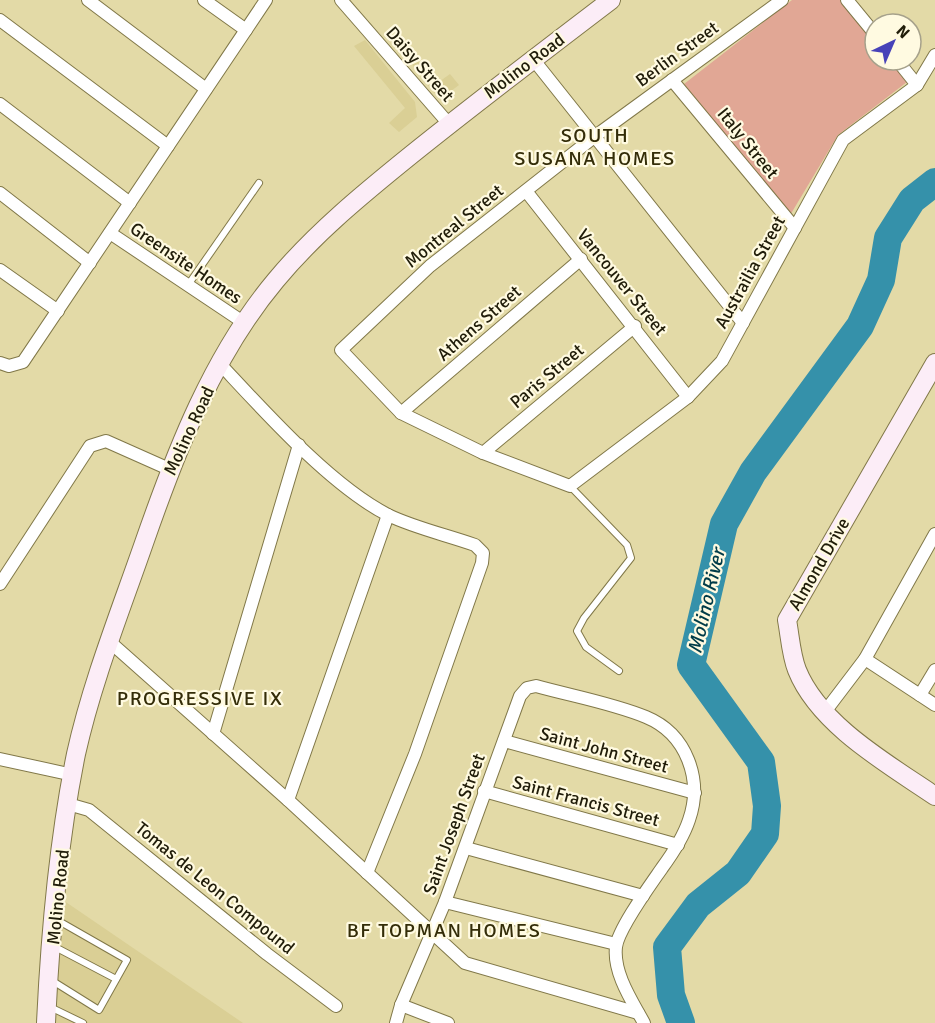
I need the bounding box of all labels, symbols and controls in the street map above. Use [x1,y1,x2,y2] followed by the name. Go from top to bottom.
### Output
[863,12,923,72] north arrow
[631,17,723,91] street label: Berlin Street
[892,21,914,43] text: N
[381,22,459,106] street label: Daisy Street
[479,28,569,104] street label: Molino Road
[713,103,783,183] street label: Italy Street
[514,123,676,171] district label: SOUTH SUSANA HOMES
[400,180,508,272] street label: Montreal Street
[710,212,790,332] street label: Austrailia Street
[126,217,246,309] street label: Greensite Homes
[572,224,672,340] street label: Vancouver Street
[432,280,526,366] street label: Athens Street
[506,339,588,413] street label: Paris Street
[159,383,219,479] street label: Molino Road
[784,514,854,614] street label: Almond Drive
[682,544,731,656] water label: Molino River
[117,686,283,711] district label: PROGRESSIVE IX
[537,722,671,778] street label: Saint John Street
[418,750,490,898] street label: Saint Joseph Street
[510,771,662,831] street label: Saint Francis Street
[131,817,299,959] street label: Tomas de Leon Compound
[42,848,74,946] street label: Molino Road
[347,918,541,943] district label: BF TOPMAN HOMES

